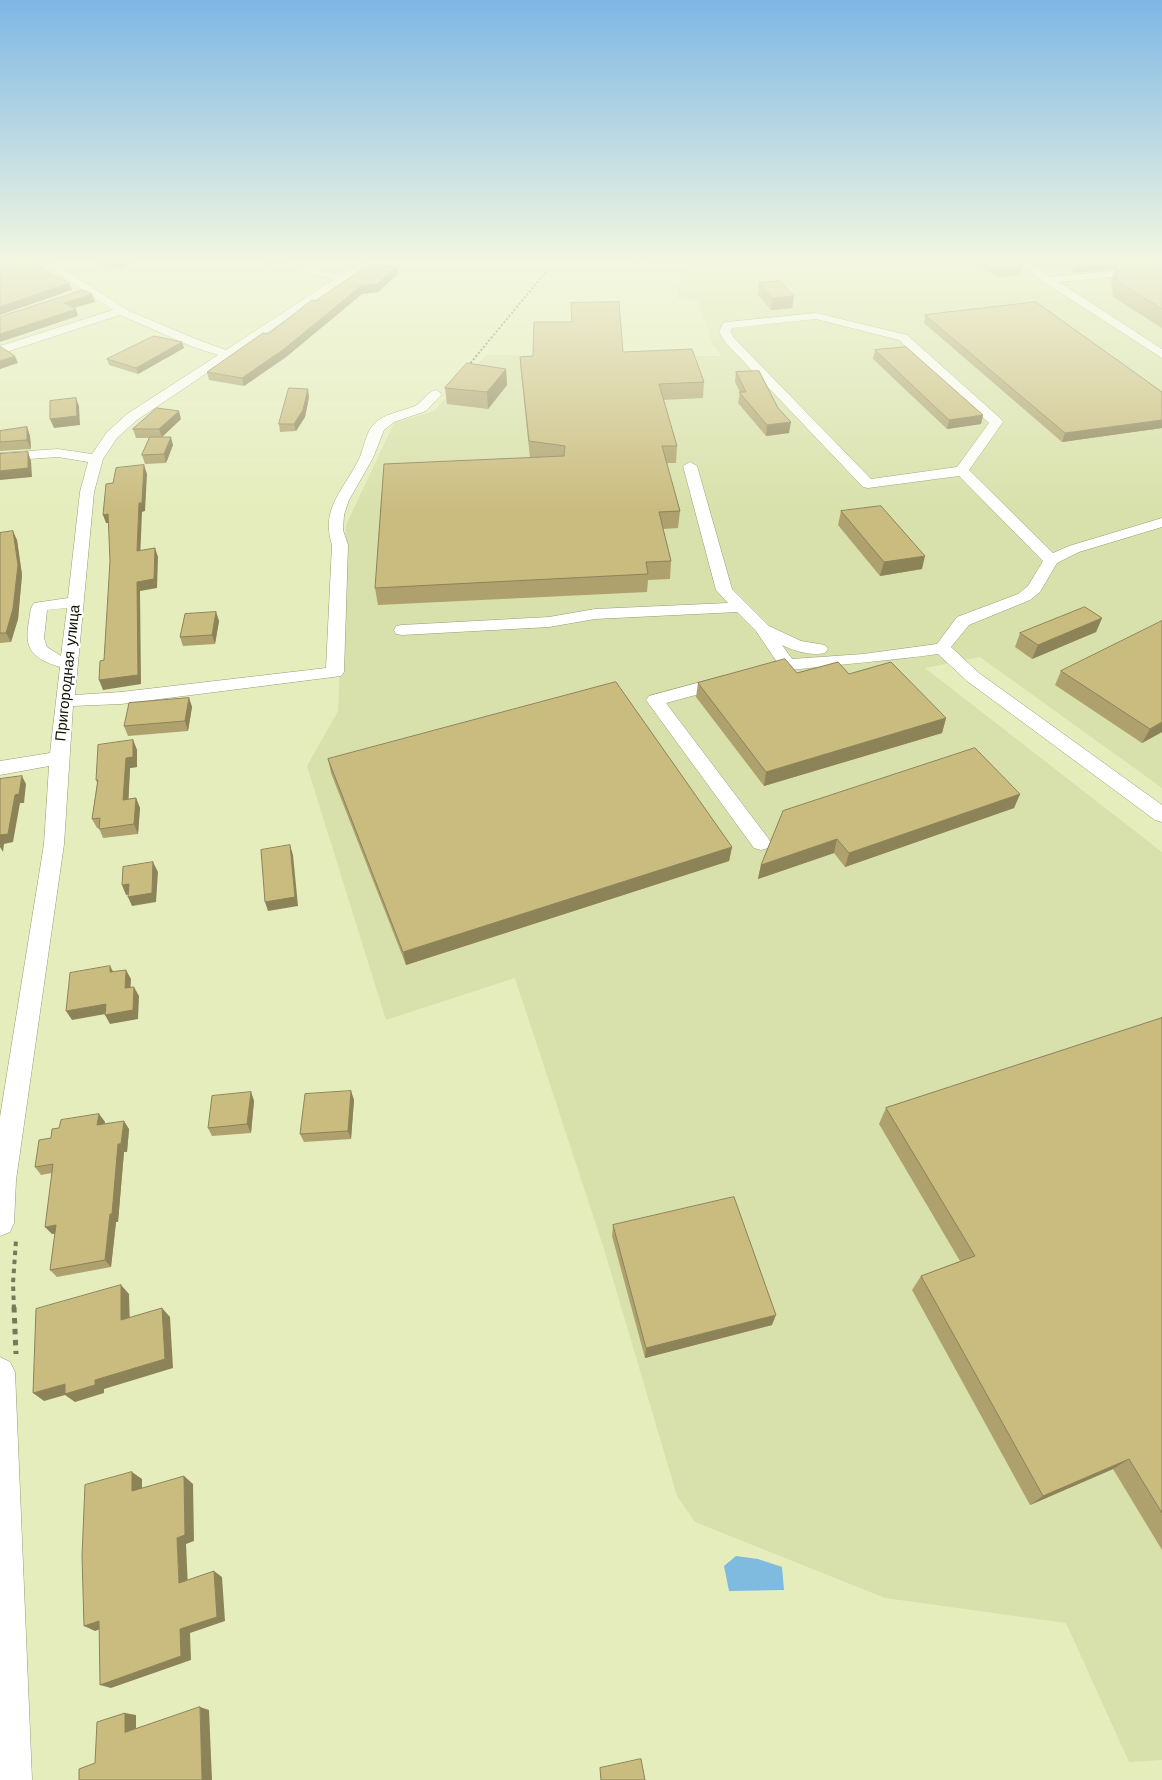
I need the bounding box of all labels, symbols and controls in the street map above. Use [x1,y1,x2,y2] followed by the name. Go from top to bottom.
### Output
[52,604,84,742] street label: Пригородная улица

